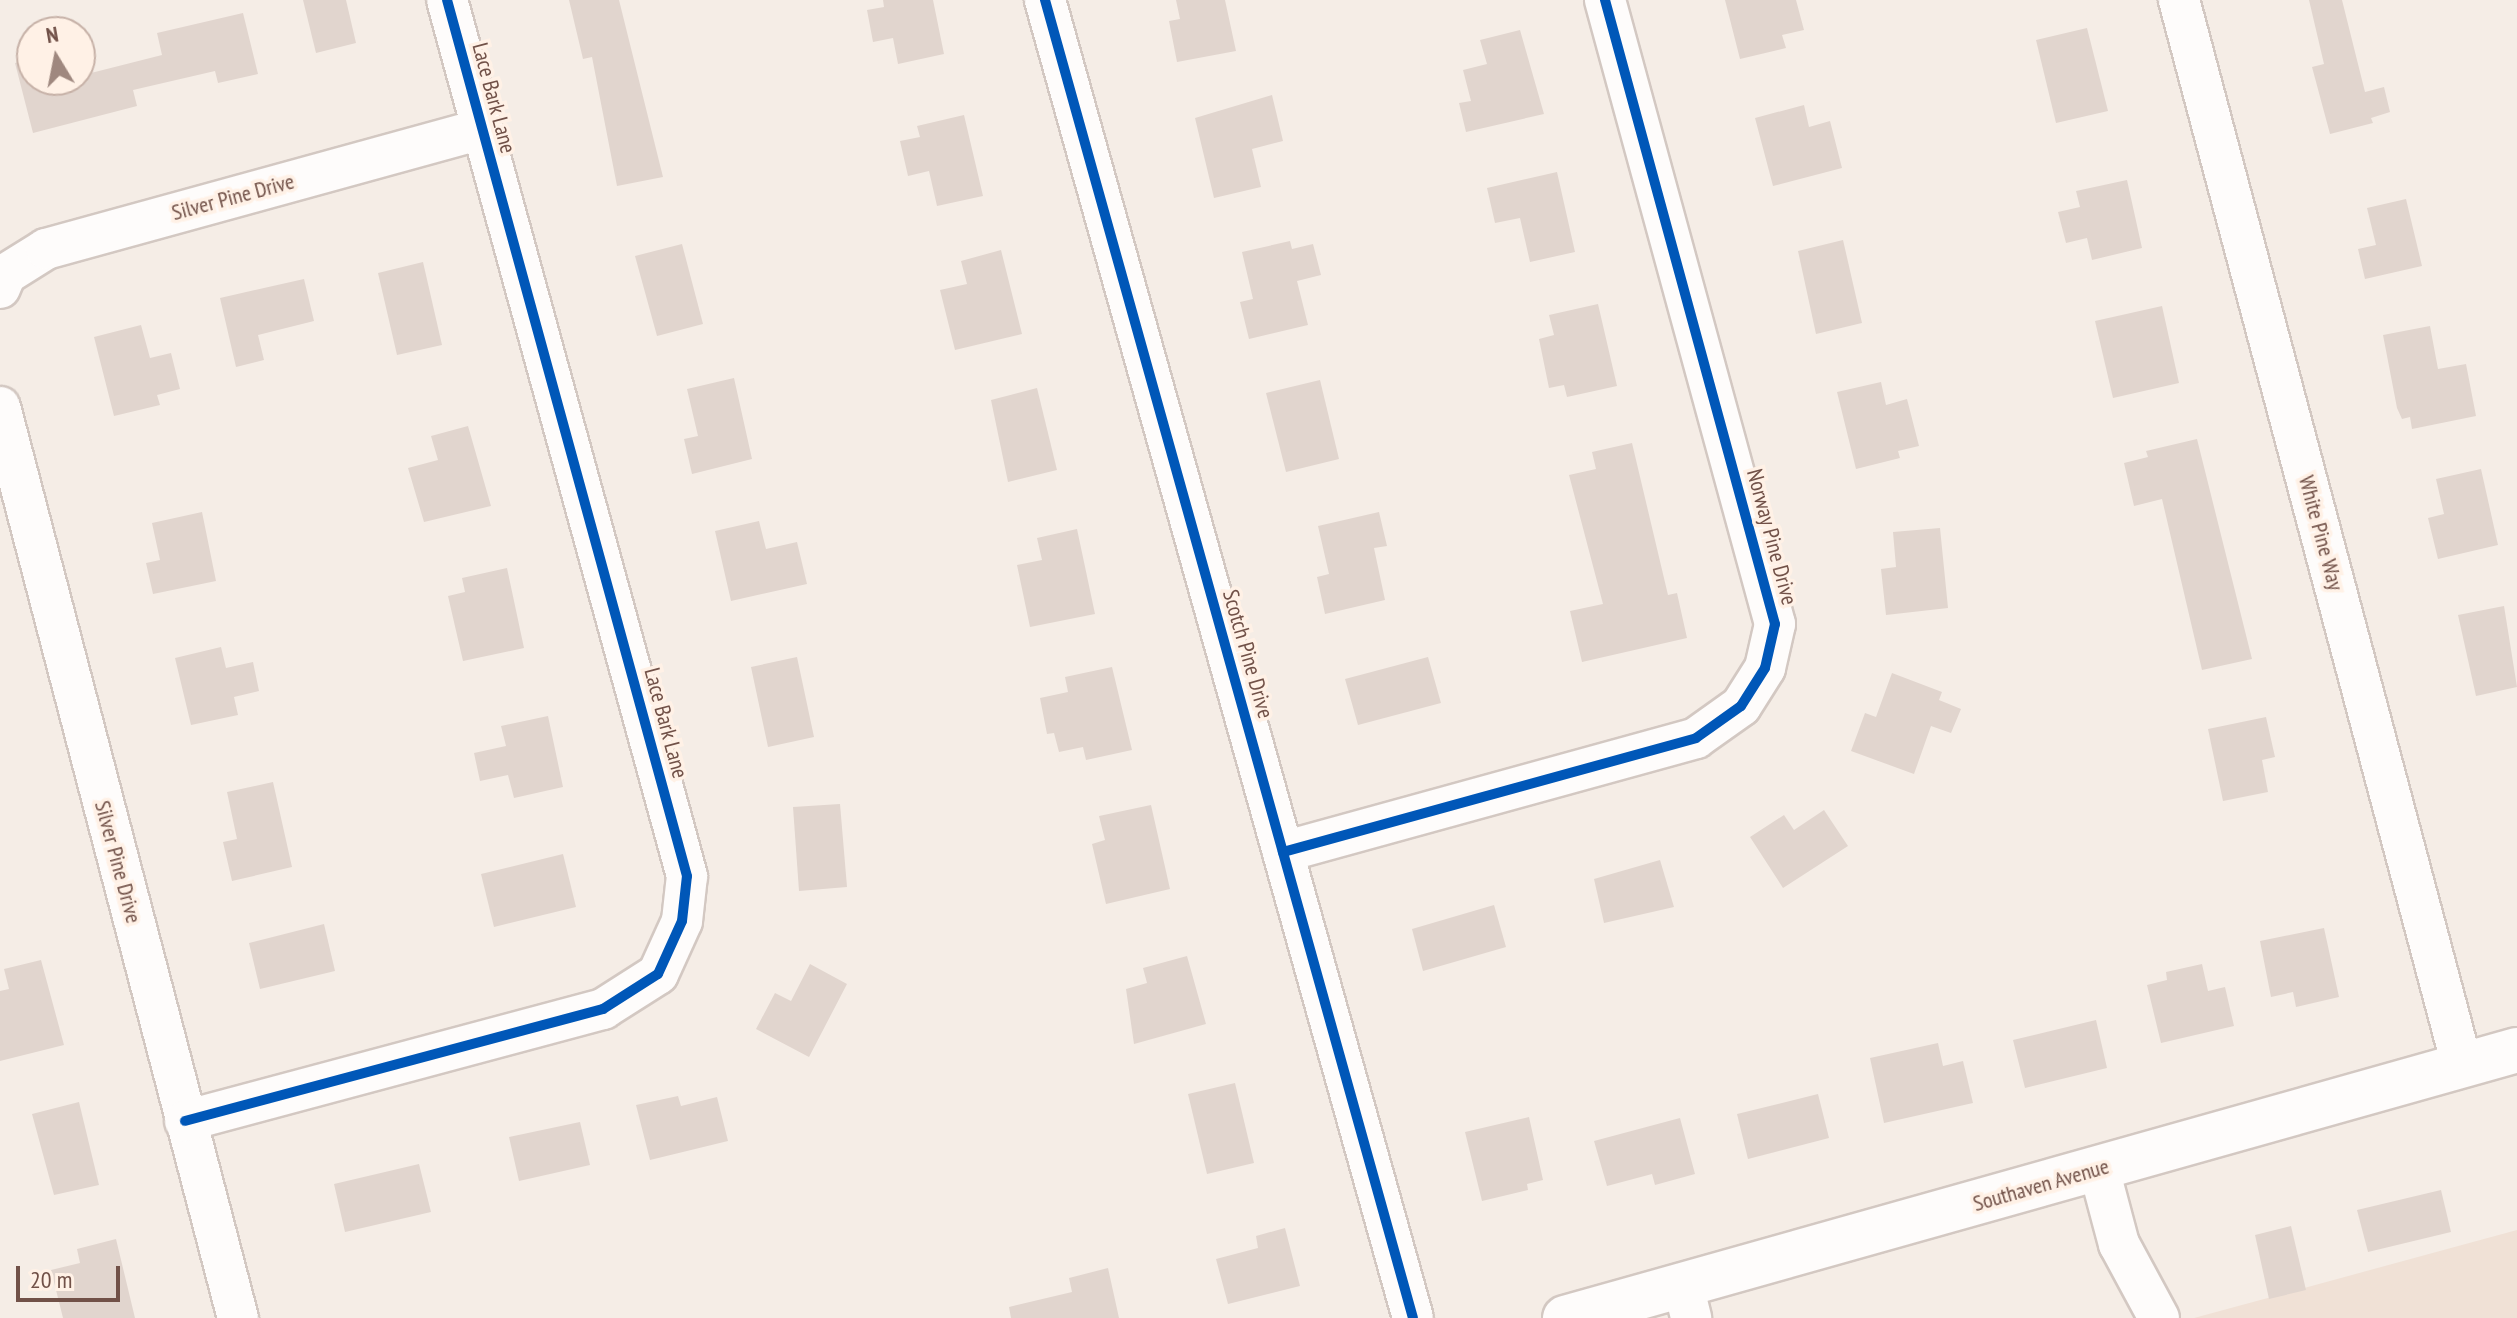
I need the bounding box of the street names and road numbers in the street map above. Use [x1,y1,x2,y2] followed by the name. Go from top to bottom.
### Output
[467,40,521,156] street label: Lace Bark Lane
[169,168,297,226] street label: Silver Pine Drive
[1741,466,1803,608] street label: Norway Pine Drive
[2293,473,2349,593] street label: White Pine Way
[1217,587,1279,721] street label: Scotch Pine Drive
[639,665,693,781] street label: Lace Bark Lane
[89,798,147,926] street label: Silver Pine Drive
[1970,1153,2112,1217] street label: Southaven Avenue

